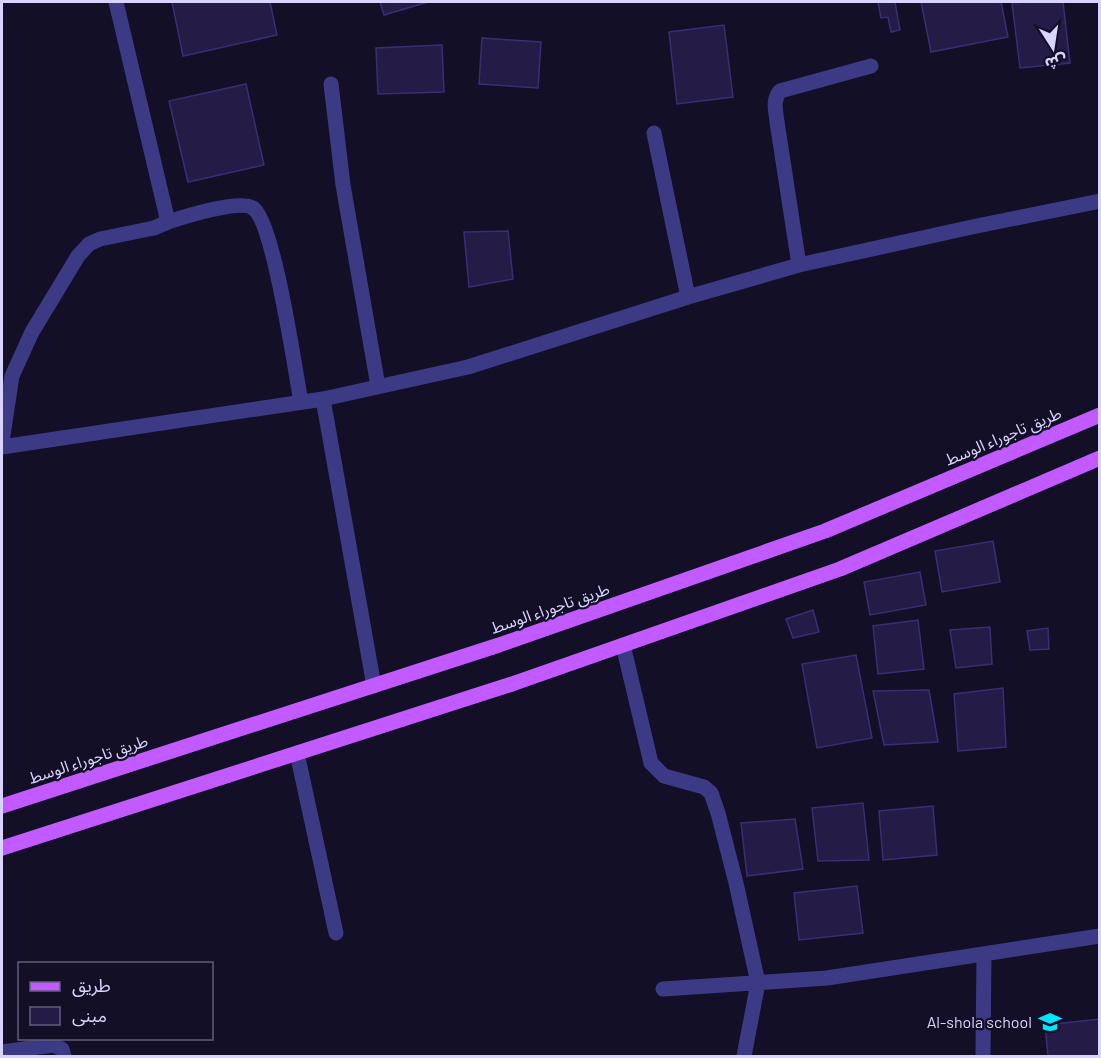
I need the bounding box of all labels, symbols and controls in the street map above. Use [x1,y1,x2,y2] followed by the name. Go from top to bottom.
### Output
[1023,18,1083,78] north arrow
[1043,51,1069,75] text: ش
[942,402,1065,470] street label: طريق تاجوراء الوسط
[488,578,613,639] street label: طريق تاجوراء الوسط
[26,730,151,789] street label: طريق تاجوراء الوسط
[18,962,213,1040] legend
[72,974,111,997] text: طريق
[72,1004,107,1027] text: مبنى
[1037,1009,1063,1035] school or university icon: Al-shola school
[927,1012,1032,1031] place label: Al-shola school

